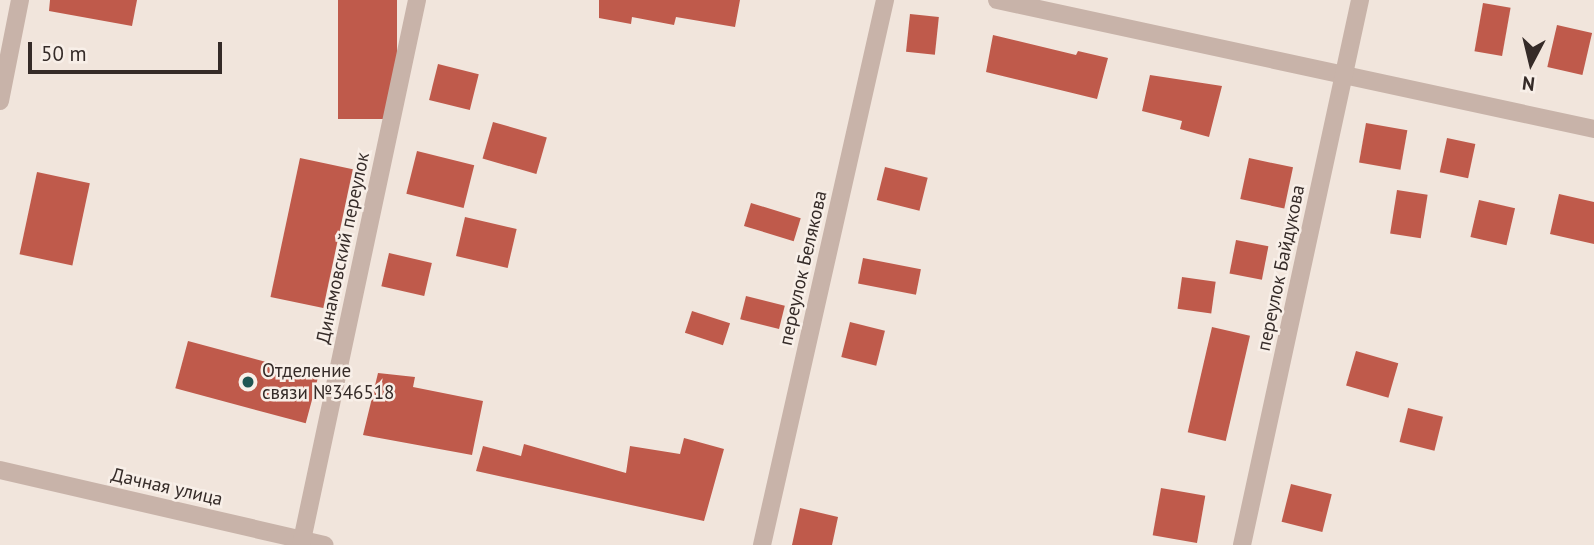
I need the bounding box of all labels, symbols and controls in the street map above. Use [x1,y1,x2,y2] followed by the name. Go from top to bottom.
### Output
[32,28,226,72] scale bar
[1496,28,1566,98] north arrow
[41,40,87,67] text: 50 m
[1521,71,1536,97] text: N
[312,150,374,346] street label: Динамовский переулок
[1252,183,1310,353] street label: переулок Байдукова
[774,188,832,348] street label: переулок Белякова
[262,360,394,404] place label: Отделение связи №346518
[240,374,256,390] marker: Отделение связи №346518
[109,463,225,511] street label: Дачная улица

